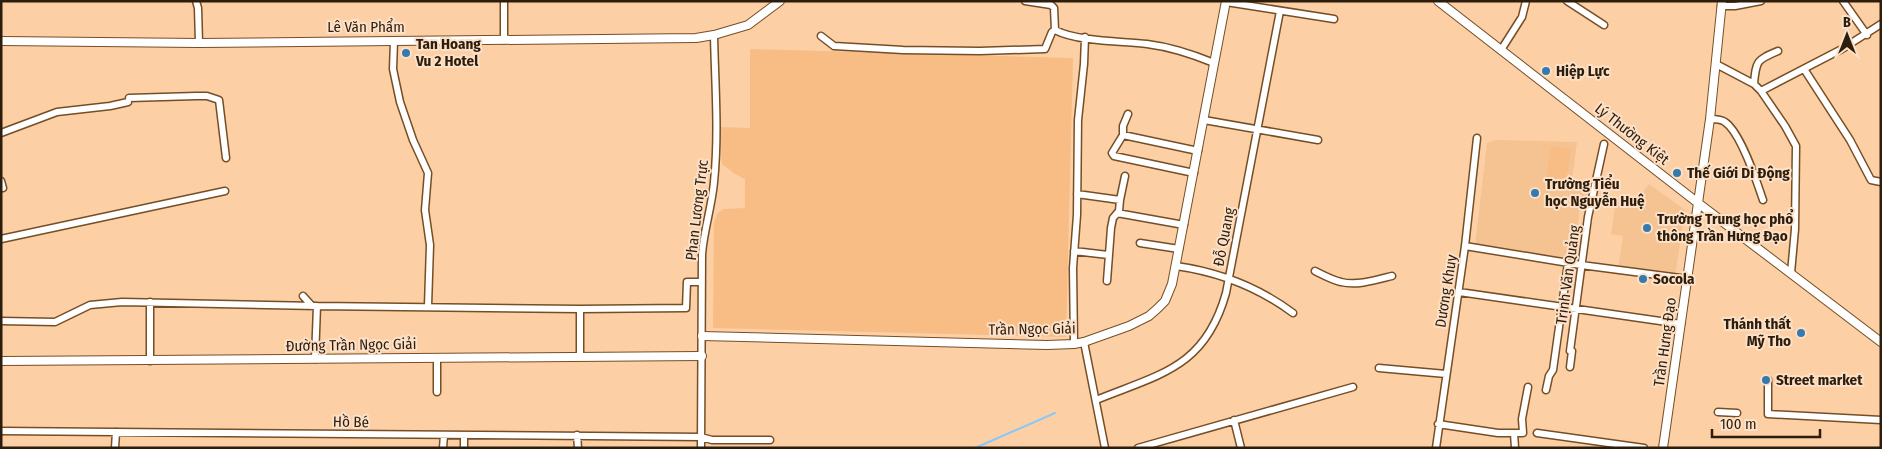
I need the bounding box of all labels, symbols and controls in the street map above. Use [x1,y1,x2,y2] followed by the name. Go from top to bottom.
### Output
[1822,10,1872,60] north arrow
[1843,14,1851,31] text: B
[327,18,405,36] street label: Lê Văn Phẩm
[415,35,481,70] place label: Tan Hoang Vu 2 Hotel
[400,47,412,59] marker: Tan Hoang Vu 2 Hotel
[1556,62,1610,80] place label: Hiệp Lực
[1540,65,1552,77] marker: Hiệp Lực
[1591,99,1673,169] street label: Lý Thường Kiệt
[682,158,712,261] street label: Phan Lương Trực
[1687,164,1790,182] place label: Thế Giới Di Động
[1671,167,1683,179] marker: Thế Giới Di Động
[1545,174,1645,210] place label: Trường Tiểu học Nguyễn Huệ
[1529,187,1541,199] marker: Trường Tiểu học Nguyễn Huệ
[1209,206,1239,268] street label: Đỗ Quang
[1657,209,1793,245] place label: Trường Trung học phổ thông Trần Hưng Đạo
[1641,222,1653,234] marker: Trường Trung học phổ thông Trần Hưng Đạo
[1552,224,1584,326] street label: Trịnh Văn Quảng
[1431,253,1461,329] street label: Dương Khuy
[1653,270,1695,288] place label: Socola
[1637,273,1649,285] marker: Socola
[1650,296,1680,388] street label: Trần Hưng Đạo
[1724,315,1792,350] place label: Thánh thất Mỹ Tho
[988,319,1076,339] street label: Trần Ngọc Giải
[1795,327,1807,339] marker: Thánh thất Mỹ Tho
[285,335,417,355] street label: Đường Trần Ngọc Giải
[1776,371,1863,389] place label: Street market
[1760,374,1772,386] marker: Street market
[1712,406,1820,438] scale bar
[333,413,369,431] street label: Hồ Bé
[1720,415,1757,433] text: 100 m

